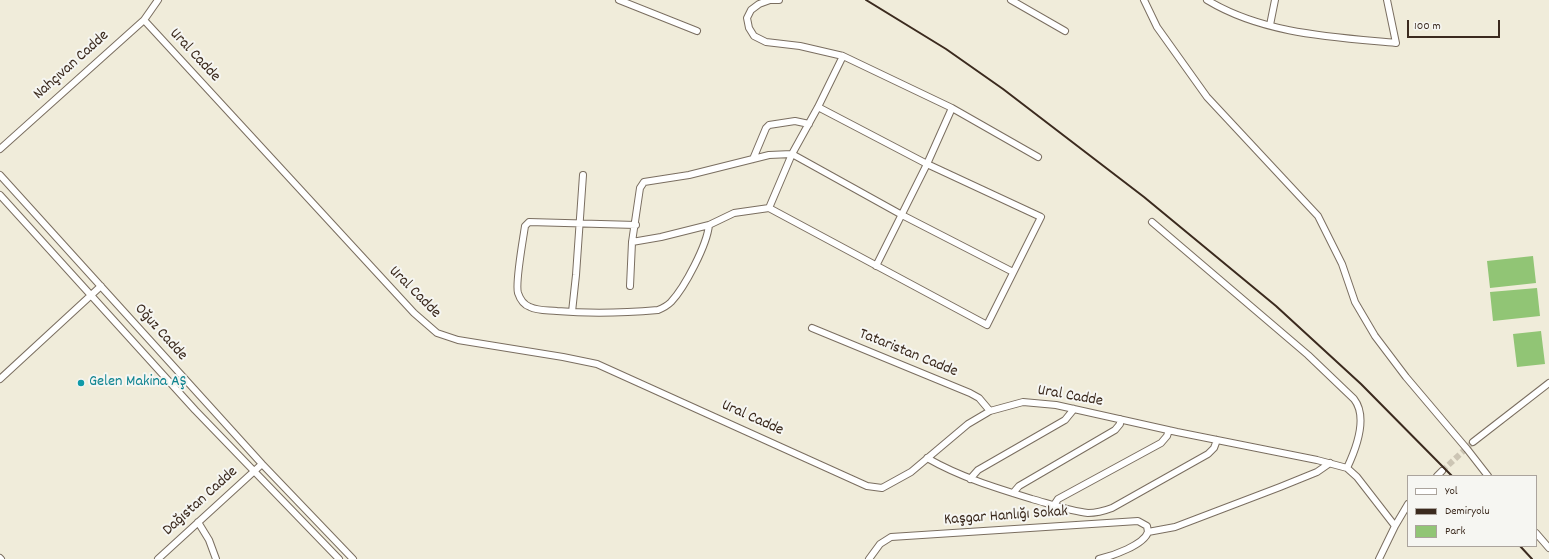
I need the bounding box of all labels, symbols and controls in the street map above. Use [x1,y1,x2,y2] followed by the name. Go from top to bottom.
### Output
[1409,12,1502,38] scale bar
[1414,18,1441,35] text: 100 m
[164,25,224,87] street label: Ural Cadde
[30,27,114,105] street label: Nahçıvan Cadde
[384,263,444,323] street label: Ural Cadde
[129,300,191,366] street label: Oğuz Cadde
[856,325,960,383] street label: Tataristan Cadde
[89,373,186,393] place label: Gelen Makina AŞ
[76,378,86,388] marker: Gelen Makina AŞ
[1036,382,1104,412] street label: Ural Cadde
[718,397,786,441] street label: Ural Cadde
[160,463,242,541] street label: Dağıstan Cadde
[1407,475,1537,547] legend
[1445,483,1458,500] text: Yol
[943,503,1069,531] street label: Kaşgar Hanlığı Sokak
[1445,503,1490,520] text: Demiryolu
[1445,523,1465,540] text: Park

